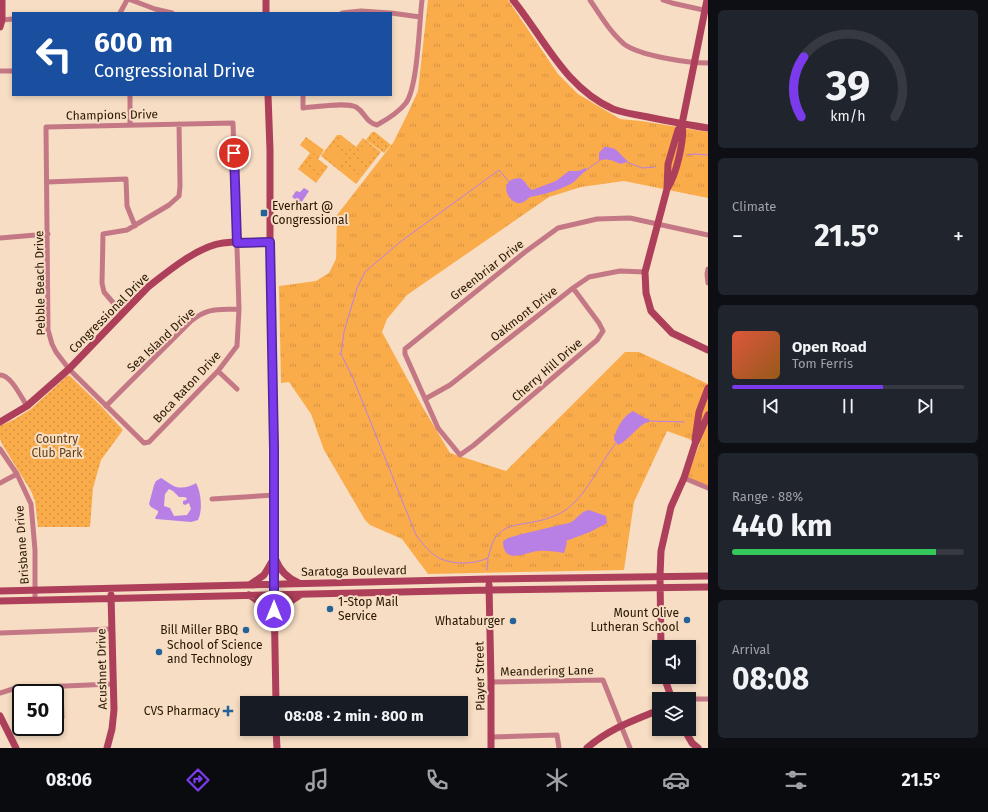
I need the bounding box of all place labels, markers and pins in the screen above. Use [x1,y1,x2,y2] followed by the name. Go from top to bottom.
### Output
[217,136,251,170] pin
[272,199,348,227] place label: Everhart @ Congressional
[259,208,269,218] marker: Everhart @ Congressional
[338,595,399,623] place label: 1-Stop Mail Service
[325,604,335,614] marker: 1-Stop Mail Service
[591,606,679,634] place label: Mount Olive Lutheran School
[435,614,505,628] place label: Whataburger
[682,615,692,625] marker: Mount Olive Lutheran School
[508,616,518,626] marker: Whataburger
[160,623,238,637] place label: Bill Miller BBQ
[241,625,251,635] marker: Bill Miller BBQ
[167,638,263,666] place label: School of Science and Technology
[154,647,164,657] marker: School of Science and Technology
[144,704,220,718] place label: CVS Pharmacy
[223,706,233,716] marker: CVS Pharmacy

